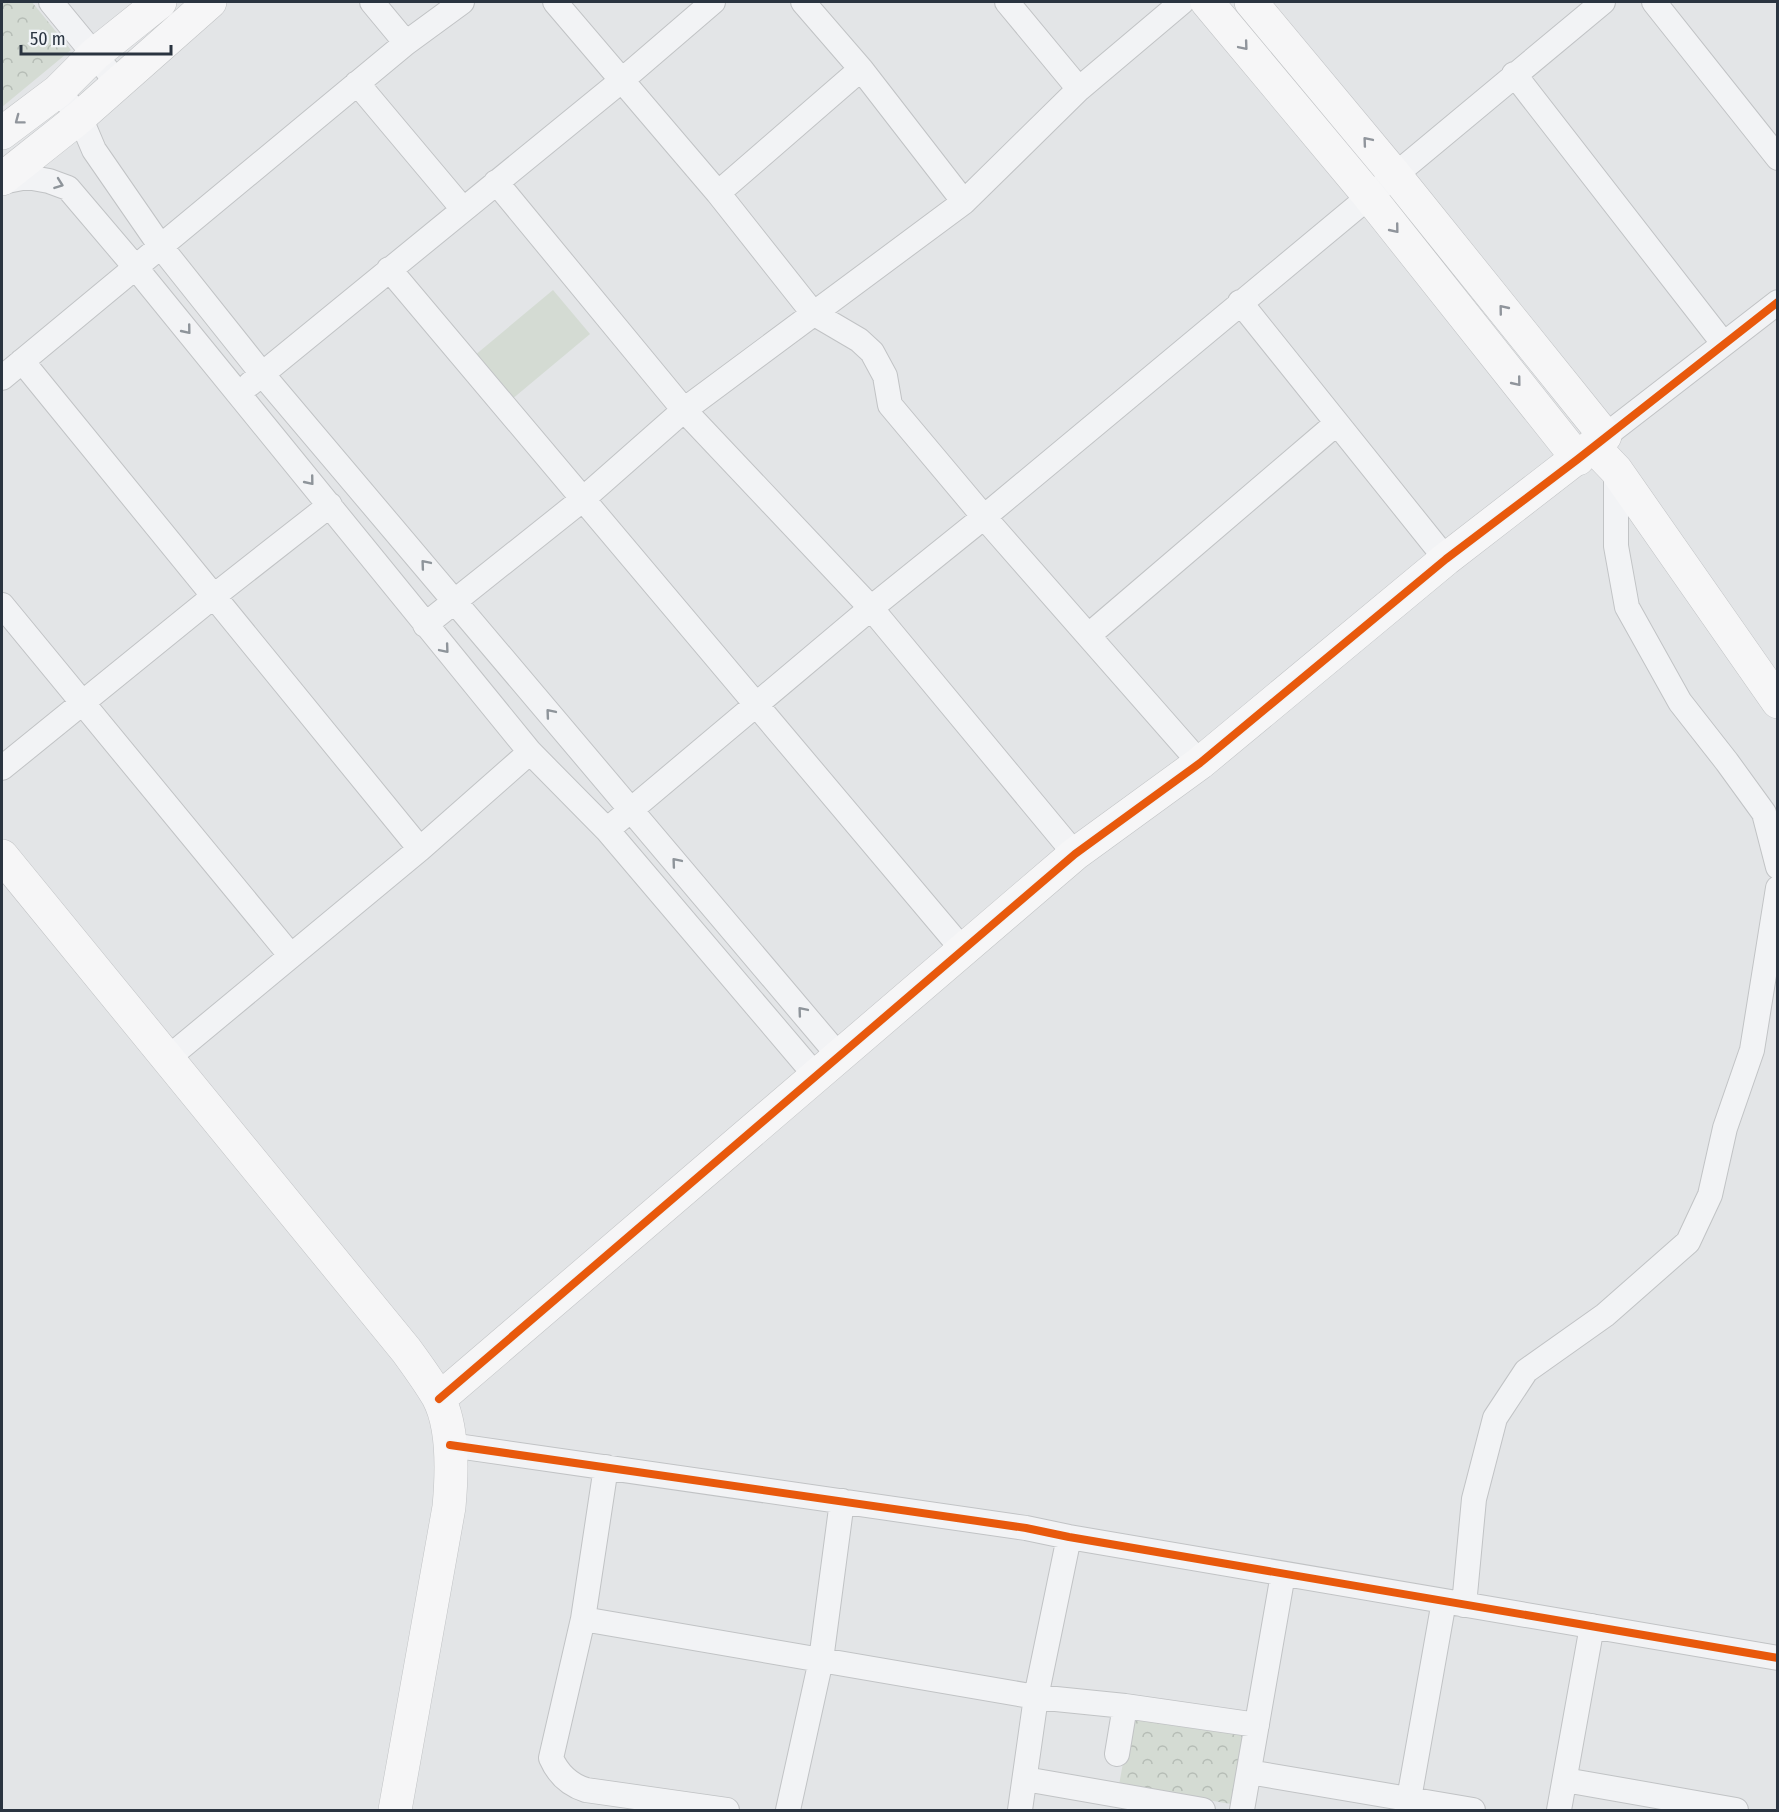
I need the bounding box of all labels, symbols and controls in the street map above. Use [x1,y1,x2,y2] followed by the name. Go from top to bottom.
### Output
[21,18,171,56] scale bar
[30,28,66,50] text: 50 m
[1237,39,1248,50] one-way arrow
[15,113,26,124] one-way arrow
[1363,137,1374,148] one-way arrow
[53,177,63,190] one-way arrow
[1388,222,1399,233] one-way arrow
[1499,305,1510,316] one-way arrow
[179,323,190,334] one-way arrow
[1510,375,1521,386] one-way arrow
[303,474,314,485] one-way arrow
[421,560,432,571] one-way arrow
[438,642,449,653] one-way arrow
[547,709,558,720] one-way arrow
[672,858,683,869] one-way arrow
[798,1007,809,1018] one-way arrow

